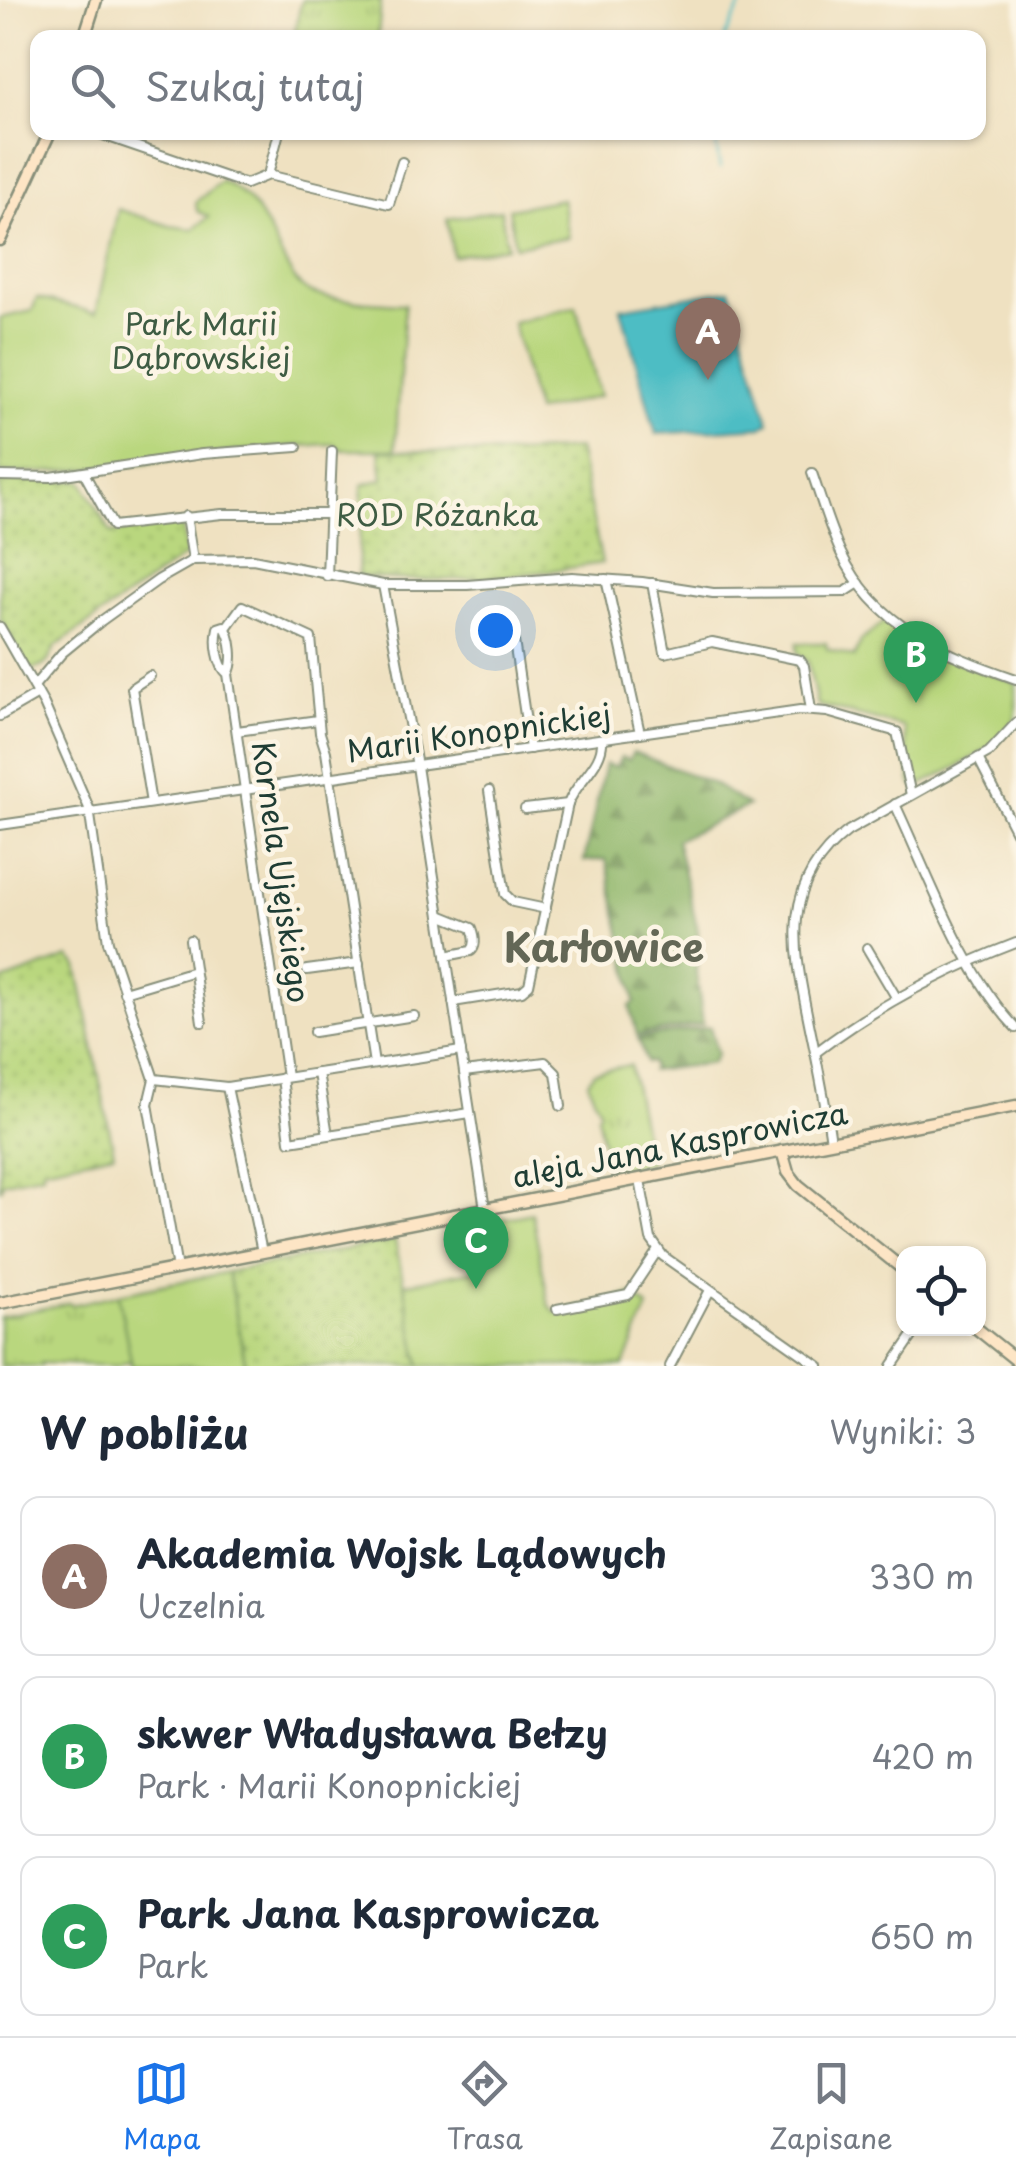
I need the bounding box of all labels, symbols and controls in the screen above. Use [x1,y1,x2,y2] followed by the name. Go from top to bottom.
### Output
[30,30,986,140] search box
[145,57,364,114] text: Szukaj tutaj
[65,58,120,113] icon: search
[676,298,740,380] pin: A
[111,300,291,379] park label: Park Marii Dąbrowskiej
[336,491,538,536] park label: ROD Różanka
[470,605,521,656] your location
[884,620,948,703] pin: B
[344,691,614,772] street label: Marii Konopnickiej
[242,738,323,1005] street label: Kornela Ujejskiego
[504,915,704,976] district label: Karłowice
[508,1089,851,1198] street label: aleja Jana Kasprowicza
[444,1206,508,1289] pin: C
[896,1246,986,1336] map controls
[896,1246,986,1336] button: locate
[40,1400,249,1463] text: W pobliżu
[830,1407,976,1455] text: Wyniki: 3
[137,1524,667,1581] text: Akademia Wojsk Lądowych
[62,1552,87,1600] text: A
[869,1552,974,1600] text: 330 m
[137,1581,265,1629] text: Uczelnia
[137,1704,608,1761] text: skwer Władysława Bełzy
[64,1732,85,1780] text: B
[872,1732,974,1780] text: 420 m
[137,1761,521,1809] text: Park · Marii Konopnickiej
[137,1884,599,1941] text: Park Jana Kasprowicza
[62,1912,87,1960] text: C
[870,1912,974,1960] text: 650 m
[137,1941,209,1989] text: Park
[123,2056,200,2159] tab: Mapa
[447,2056,523,2159] tab: Trasa
[769,2056,893,2159] tab: Zapisane

